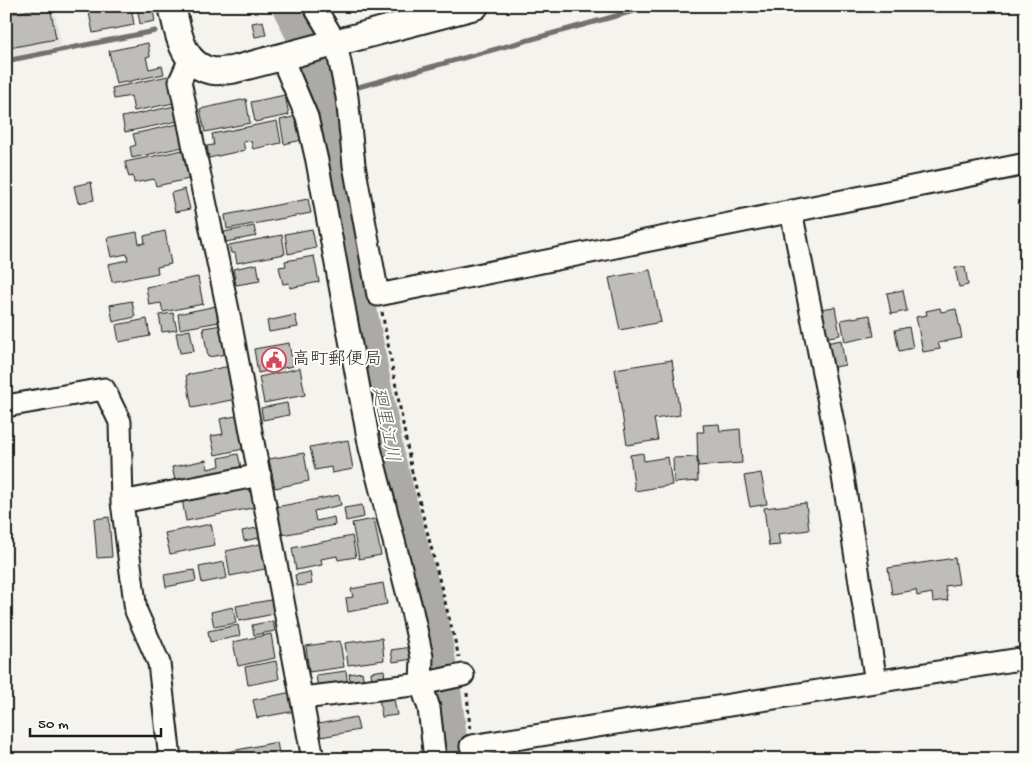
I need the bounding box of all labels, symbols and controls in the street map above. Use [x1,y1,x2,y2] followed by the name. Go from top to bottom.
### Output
[261,347,287,373] public building icon: 高町郵便局
[292,349,382,371] place label: 高町郵便局
[365,385,403,465] water label: 廻里江川
[30,705,161,737] scale bar
[38,716,69,734] text: 50 m

